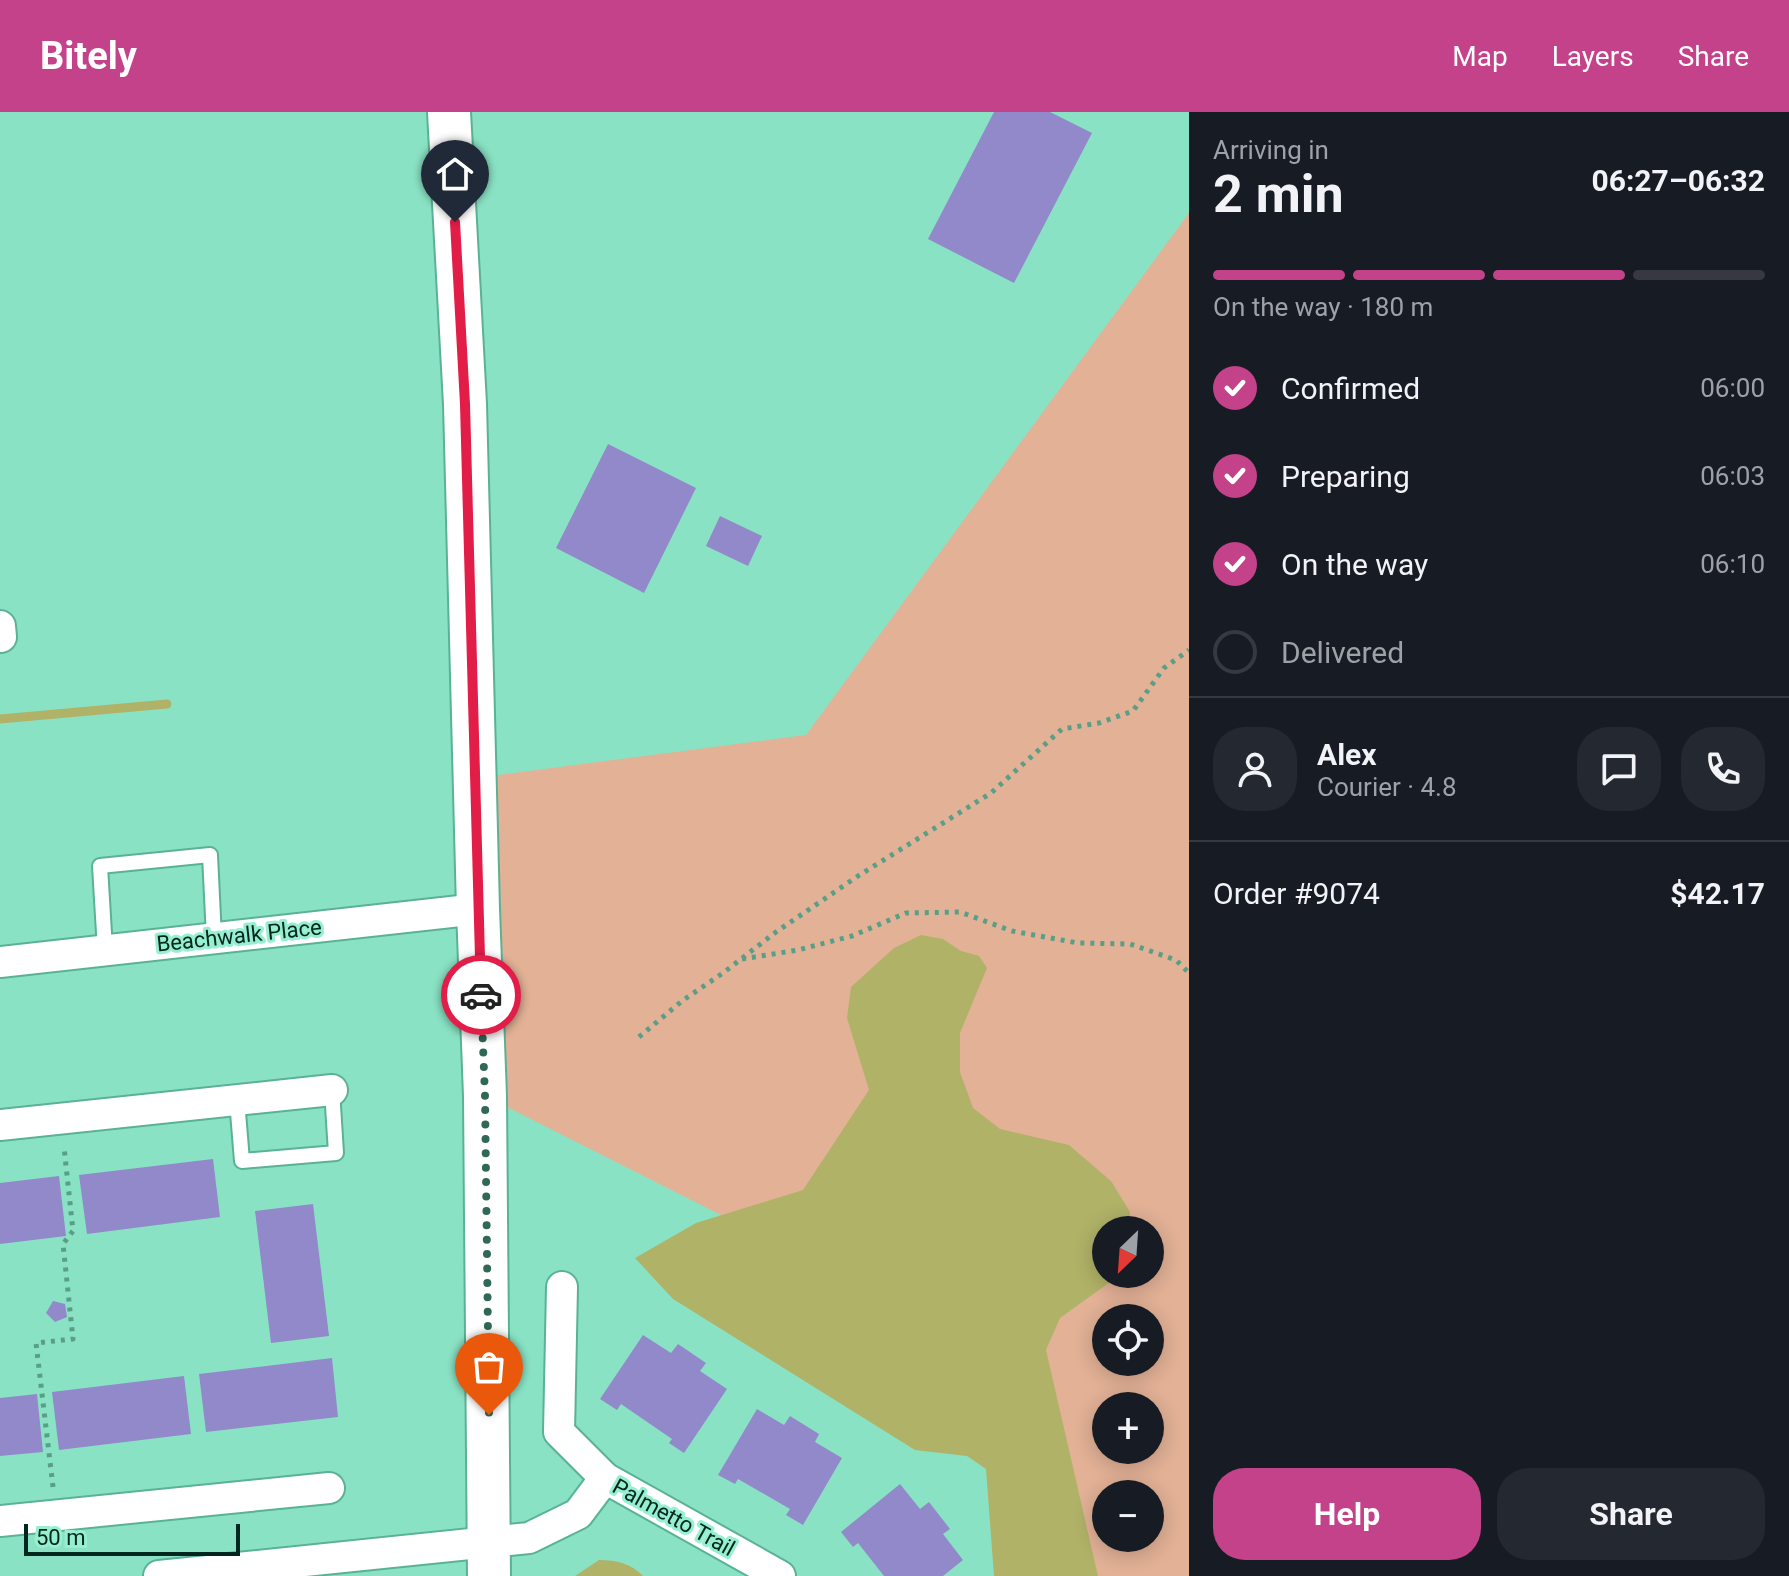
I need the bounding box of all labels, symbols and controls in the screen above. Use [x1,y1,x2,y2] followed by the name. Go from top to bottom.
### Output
[40,34,137,78] text: Bitely
[1452,40,1508,73] text: Map
[1552,40,1634,73] text: Layers
[1678,40,1749,73] text: Share
[1213,135,1329,165] text: Arriving in
[421,140,489,222] pin
[433,152,477,196] icon: home
[1591,163,1765,198] text: 06:27–06:32
[1213,164,1344,225] text: 2 min
[1213,292,1433,322] text: On the way · 180 m
[1213,366,1257,410] icon: check
[1281,371,1420,406] text: Confirmed
[1700,373,1765,403] text: 06:00
[1213,454,1257,498] icon: check
[1281,459,1410,494] text: Preparing
[1700,461,1765,491] text: 06:03
[1213,542,1257,586] icon: check
[1281,547,1428,582] text: On the way
[1700,549,1765,579] text: 06:10
[1281,635,1404,670] text: Delivered
[1213,727,1297,811] button: person
[1577,727,1661,811] button: chat
[1681,727,1765,811] button: phone
[1317,737,1377,772] text: Alex
[1317,772,1457,802] text: Courier · 4.8
[1213,876,1380,911] text: Order #9074
[1670,876,1765,911] text: $42.17
[155,914,323,957] street label: Beachwalk Place
[441,955,521,1035] courier
[459,973,503,1017] icon: car
[1092,1216,1164,1288] north arrow
[1092,1216,1164,1552] map controls
[1092,1304,1164,1376] button: locate
[455,1333,523,1415] pin
[467,1345,511,1389] icon: bag
[1092,1392,1164,1464] button: +
[1213,1468,1481,1560] button: Help
[1497,1468,1765,1560] button: Share
[608,1474,739,1561] street label: Palmetto Trail
[1092,1480,1164,1552] button: −
[24,1520,240,1556] scale bar
[36,1525,85,1550] text: 50 m

